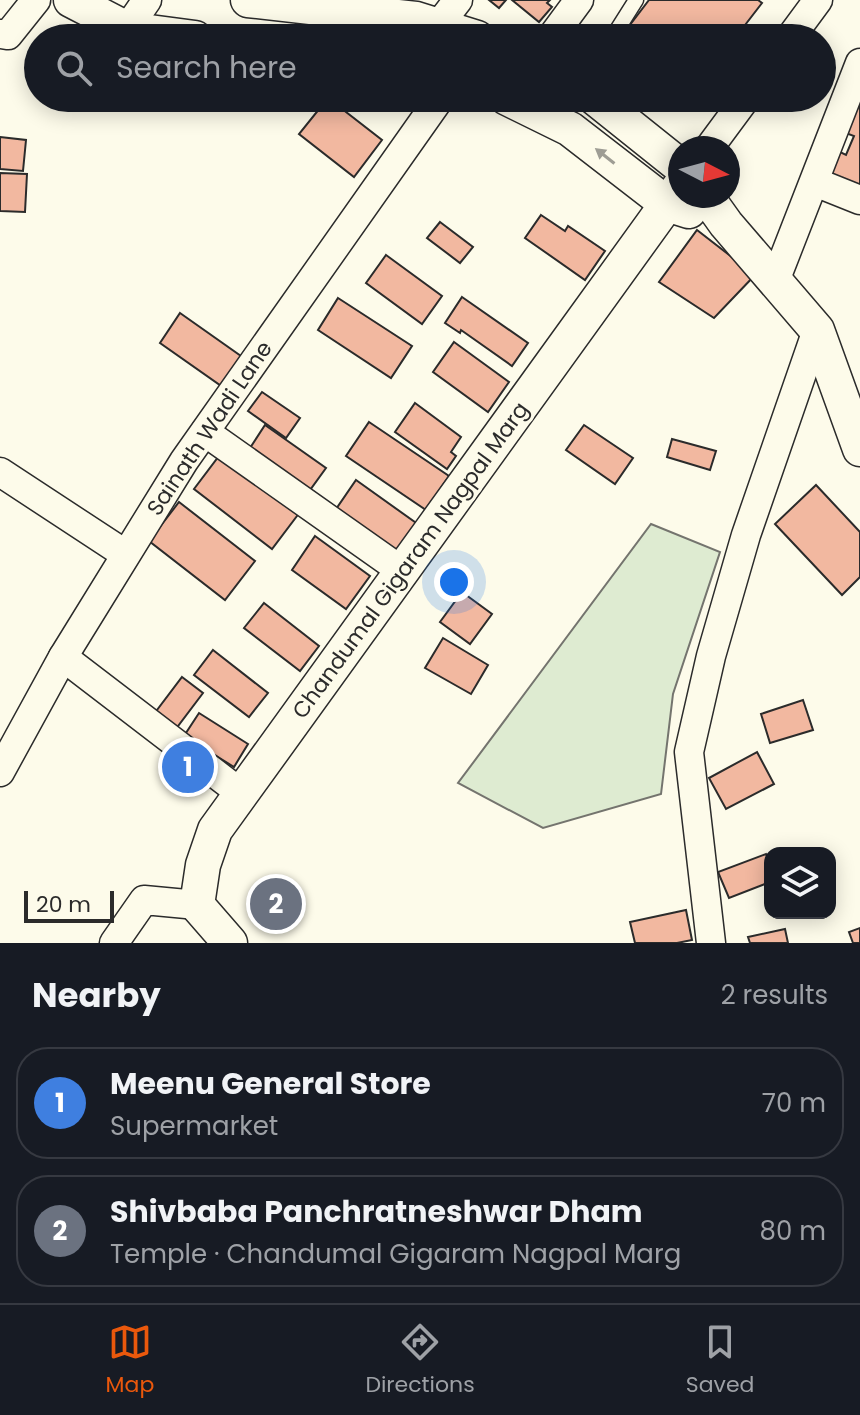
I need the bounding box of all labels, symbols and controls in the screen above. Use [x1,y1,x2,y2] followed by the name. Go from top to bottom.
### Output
[24,24,836,112] search box
[52,46,96,90] icon: search
[116,46,297,89] text: Search here
[668,136,740,208] north arrow
[595,148,615,165] one-way arrow
[139,335,280,522] street label: Sainath Wadi Lane
[285,396,536,725] street label: Chandumal Gigaram Nagpal Marg
[434,562,474,602] your location
[162,737,214,797] pin: 1
[764,847,836,919] map controls
[764,847,836,919] button: layers
[250,874,302,934] pin: 2
[24,887,114,923] scale bar
[36,889,91,920] text: 20 m
[32,971,161,1019] text: Nearby
[721,977,828,1013] text: 2 results
[110,1062,431,1105] text: Meenu General Store
[55,1085,65,1121] text: 1
[762,1085,826,1121] text: 70 m
[110,1108,278,1144] text: Supermarket
[110,1190,643,1233] text: Shivbaba Panchratneshwar Dham
[53,1213,67,1249] text: 2
[760,1213,826,1249] text: 80 m
[110,1236,681,1272] text: Temple · Chandumal Gigaram Nagpal Marg
[106,1320,154,1401] tab: Map
[365,1320,475,1401] tab: Directions
[686,1320,754,1401] tab: Saved

